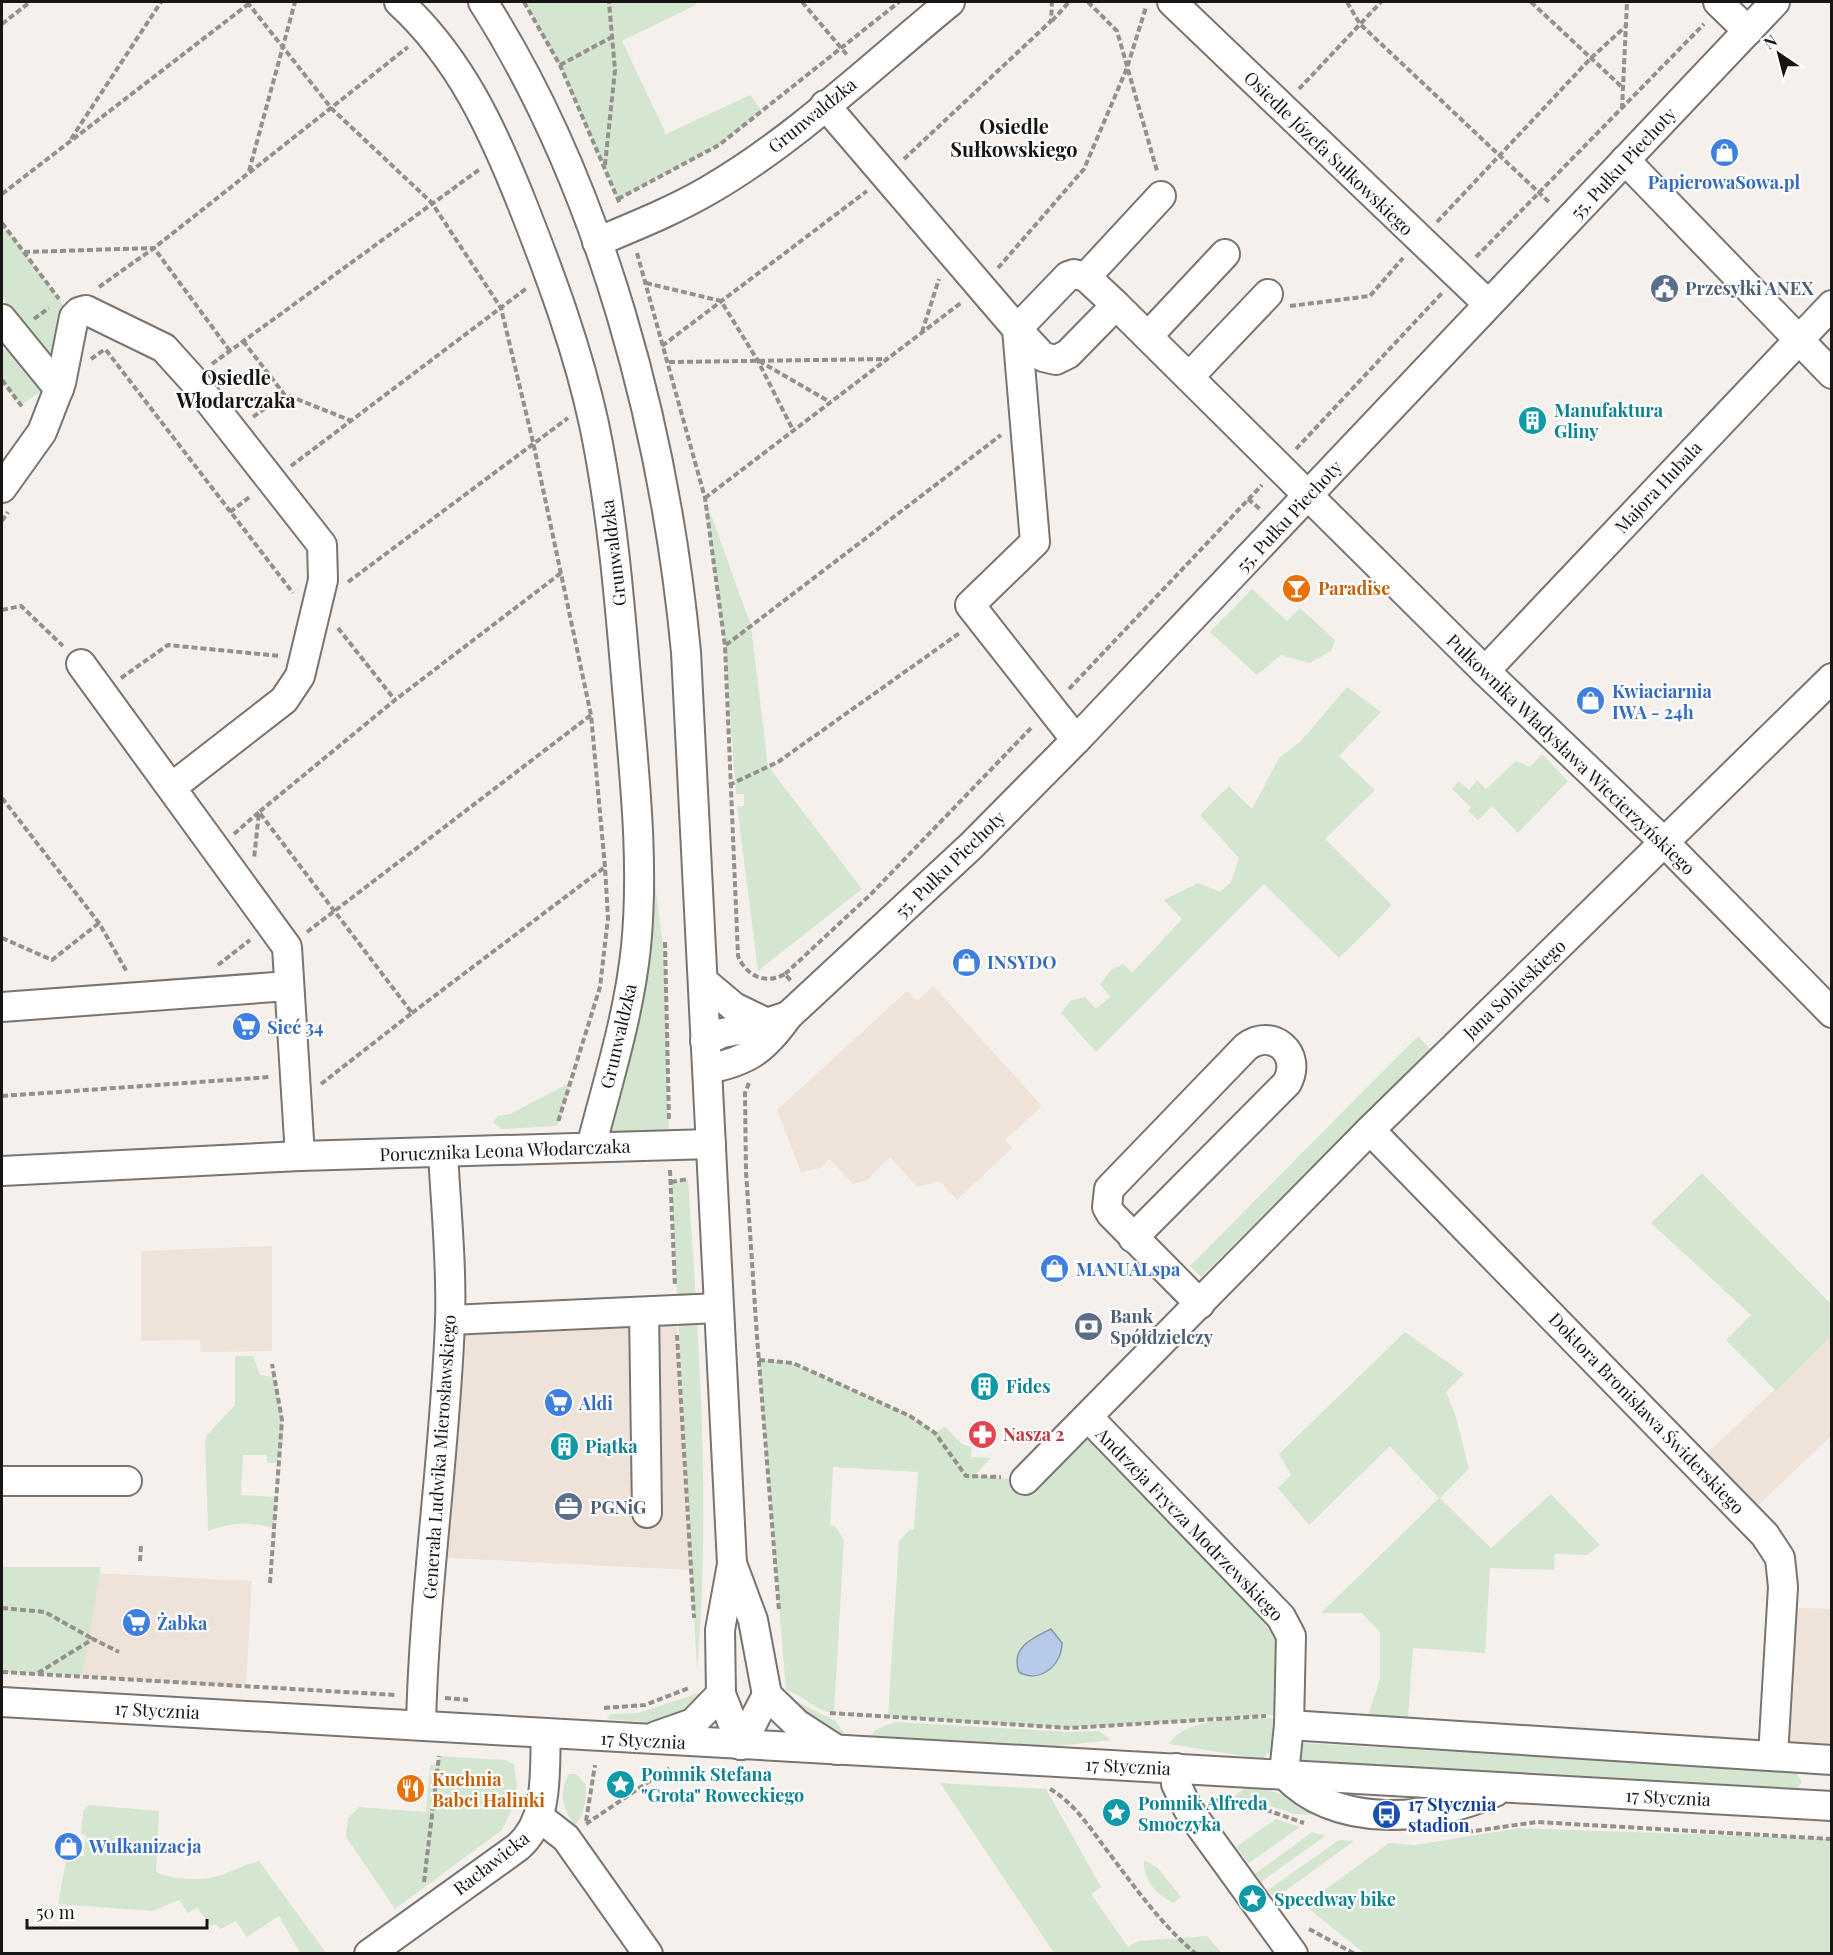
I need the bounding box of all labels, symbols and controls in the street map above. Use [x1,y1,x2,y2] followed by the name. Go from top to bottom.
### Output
[1749,24,1809,84] north arrow
[1759,29,1781,53] text: N
[1239,66,1419,240] street label: Osiedle Józefa Sułkowskiego
[763,72,861,158] street label: Grunwaldzka
[1565,102,1681,224] street label: 55. Pułku Piechoty
[950,112,1078,162] district label: Osiedle Sułkowskiego
[1708,137,1740,169] shop icon: PapierowaSowa.pl
[1648,170,1801,194] place label: PapierowaSowa.pl
[1648,272,1680,304] public building icon: Przesyłki ANEX
[1685,276,1814,300] place label: Przesyłki ANEX
[175,363,296,413] district label: Osiedle Włodarczaka
[1554,398,1664,443] place label: Manufaktura Gliny
[1517,404,1549,436] building icon: Manufaktura Gliny
[1609,436,1707,538] street label: Majora Hubala
[1231,455,1347,577] street label: 55. Pułku Piechoty
[595,498,631,608] street label: Grunwaldzka
[1281,572,1313,604] bar icon: Paradise
[1318,576,1390,600] place label: Paradise
[1441,628,1701,880] street label: Pułkownika Władysława Wiecierzyńskiego
[1612,679,1712,724] place label: Kwiaciarnia IWA - 24h
[1575,685,1607,717] shop icon: Kwiaciarnia IWA - 24h
[890,805,1010,923] street label: 55. Pułku Piechoty
[1457,934,1571,1045] street label: Jana Sobieskiego
[950,946,982,978] shop icon: INSYDO
[987,950,1057,974] place label: INSYDO
[594,981,642,1091] street label: Grunwaldzka
[230,1011,262,1043] supermarket icon: Sieć 34
[267,1015,324,1039] place label: Sieć 34
[379,1134,631,1166] street label: Porucznika Leona Włodarczaka
[1039,1253,1071,1285] shop icon: MANUALspa
[1076,1257,1181,1281] place label: MANUALspa
[1110,1304,1214,1349] place label: Bank Spółdzielczy
[1544,1307,1750,1519] street label: Doktora Bronisława Świderskiego
[1073,1310,1105,1342] bank icon: Bank Spółdzielczy
[417,1314,461,1600] street label: Generała Ludwika Mierosławskiego
[969,1370,1001,1402] building icon: Fides
[1006,1374,1050,1398] place label: Fides
[542,1387,574,1419] supermarket icon: Aldi
[578,1391,613,1415] place label: Aldi
[966,1418,998,1450] pharmacy icon: Nasza 2
[1090,1421,1289,1626] street label: Andrzeja Frycza Modrzewskiego
[1003,1422,1065,1446] place label: Nasza 2
[548,1430,580,1462] building icon: Piątka
[585,1434,638,1458] place label: Piątka
[553,1491,585,1523] office icon: PGNiG
[590,1495,646,1519] place label: PGNiG
[120,1607,152,1639] supermarket icon: Żabka
[157,1611,208,1635] place label: Żabka
[114,1696,200,1724] street label: 17 Stycznia
[600,1726,686,1754] street label: 17 Stycznia
[1085,1752,1171,1780] street label: 17 Stycznia
[641,1762,804,1807] place label: Pomnik Stefana "Grota" Roweckiego
[432,1767,545,1812] place label: Kuchnia Babci Halinki
[604,1768,636,1800] place icon: Pomnik Stefana "Grota" Roweckiego
[395,1773,427,1805] restaurant icon: Kuchnia Babci Halinki
[1625,1783,1711,1811] street label: 17 Stycznia
[1138,1791,1268,1836] place label: Pomnik Alfreda Smoczyka
[1408,1792,1497,1837] place label: 17 Stycznia stadion
[1101,1797,1133,1829] place icon: Pomnik Alfreda Smoczyka
[1371,1798,1403,1830] bus stop icon: 17 Stycznia stadion
[448,1826,534,1900] street label: Racławicka
[52,1830,84,1862] shop icon: Wulkanizacja
[88,1834,202,1858] place label: Wulkanizacja
[1237,1883,1269,1915] place icon: Speedway bike
[1274,1887,1396,1911] place label: Speedway bike
[27,1892,207,1930] scale bar
[36,1900,75,1924] text: 50 m

